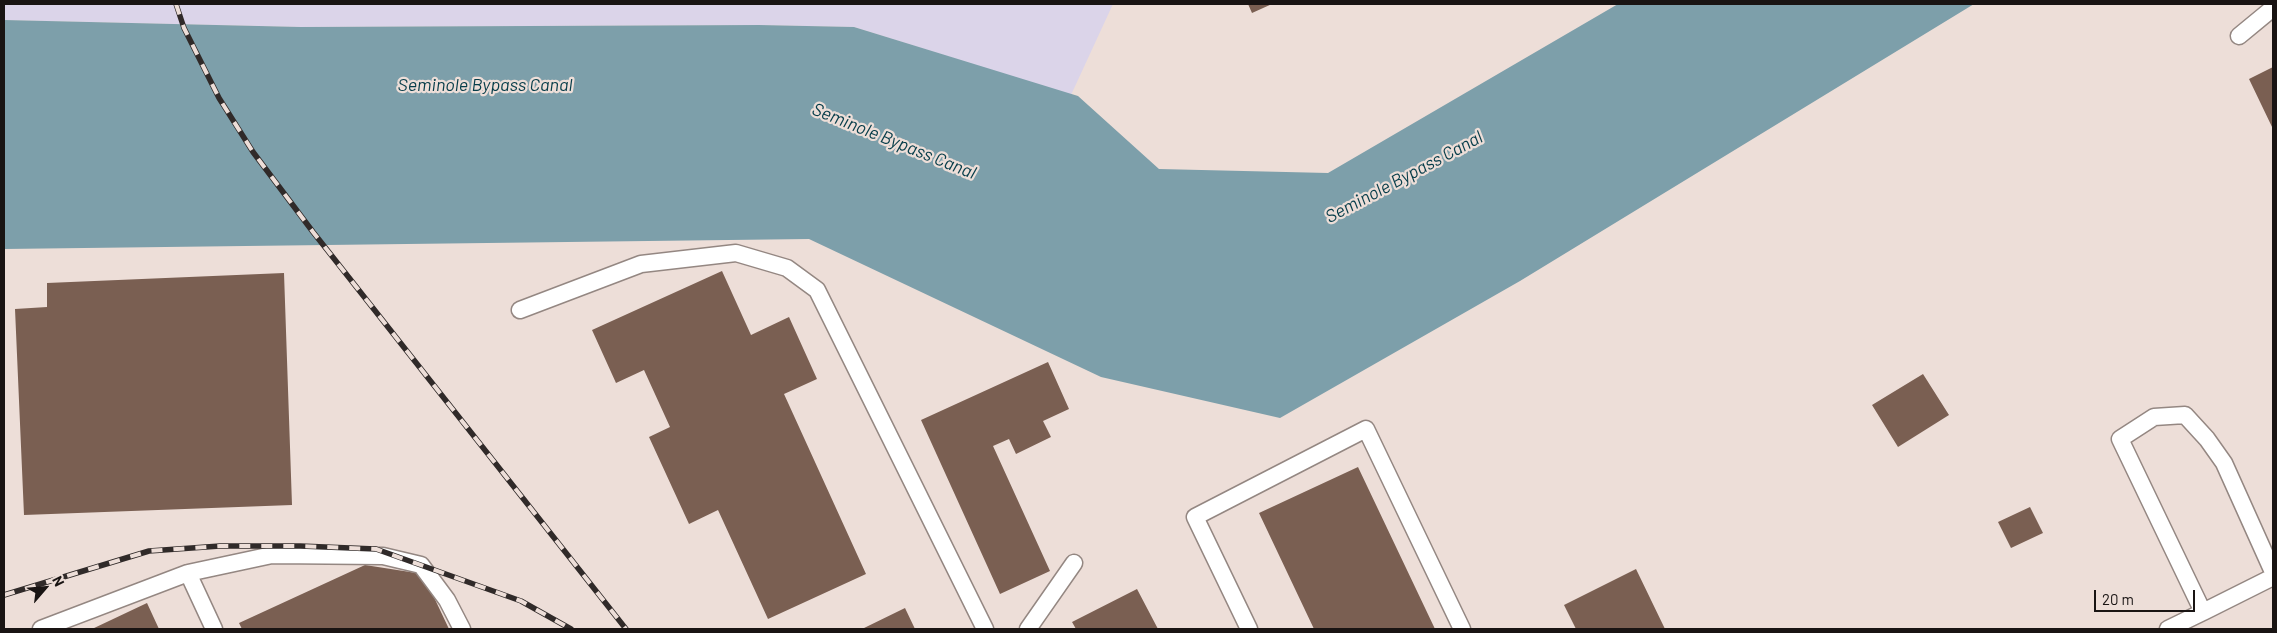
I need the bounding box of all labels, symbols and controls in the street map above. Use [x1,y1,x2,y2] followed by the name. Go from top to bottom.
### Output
[398,74,572,96] water label: Seminole Bypass Canal
[809,98,979,184] water label: Seminole Bypass Canal
[1322,126,1486,228] water label: Seminole Bypass Canal
[20,563,70,613] north arrow
[49,573,68,589] text: N
[2097,580,2198,612] scale bar
[2102,590,2134,608] text: 20 m

